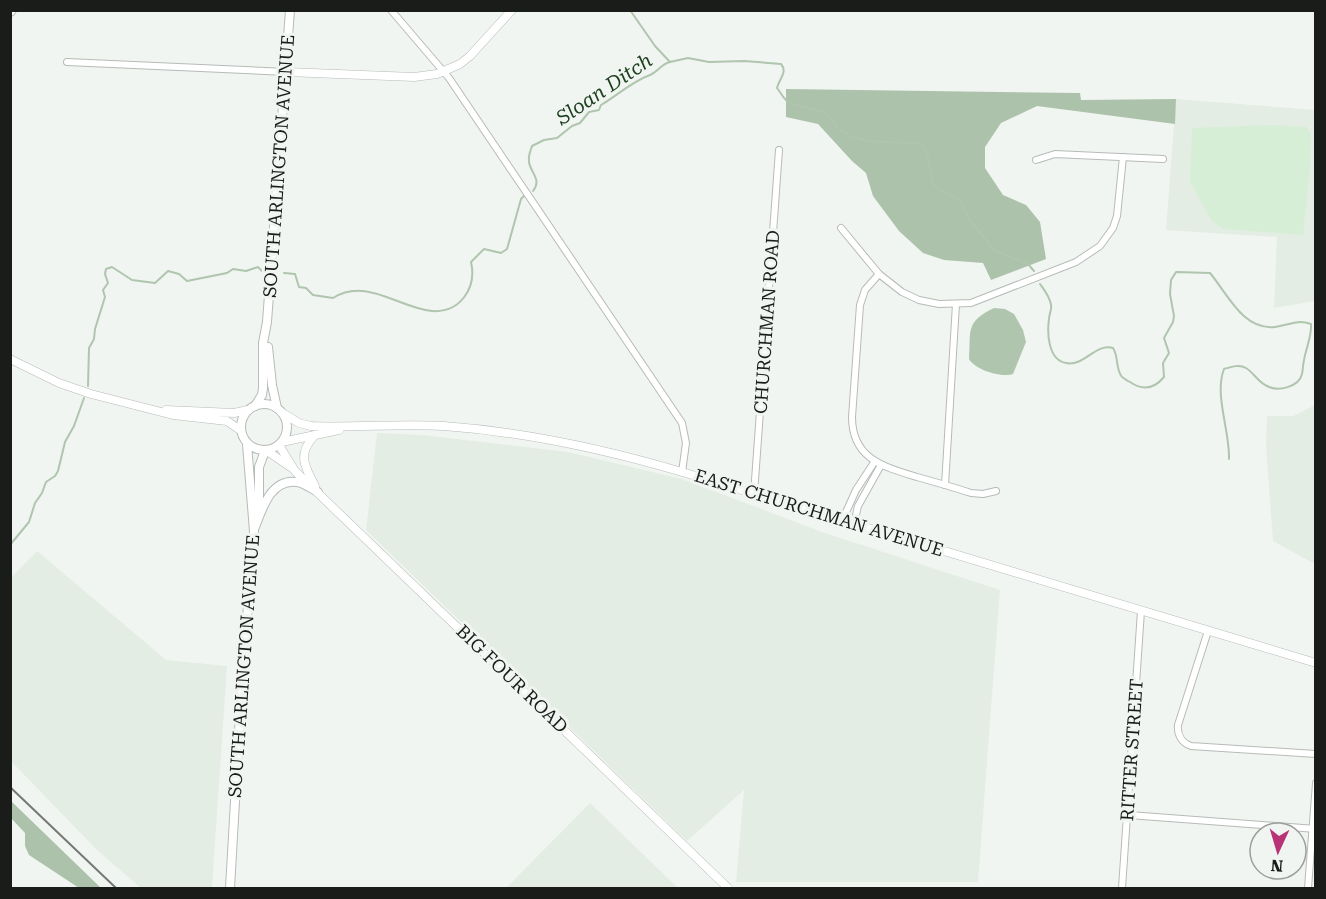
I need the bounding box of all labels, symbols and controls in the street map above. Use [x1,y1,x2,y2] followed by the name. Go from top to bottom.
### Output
[259,34,298,298] street label: SOUTH ARLINGTON AVENUE
[551,48,657,131] water label: Sloan Ditch
[750,229,783,415] street label: CHURCHMAN ROAD
[692,465,946,561] street label: EAST CHURCHMAN AVENUE
[224,534,263,798] street label: SOUTH ARLINGTON AVENUE
[452,620,572,737] street label: BIG FOUR ROAD
[1116,678,1147,822] street label: RITTER STREET
[1248,821,1308,881] north arrow
[1270,856,1284,875] text: N

